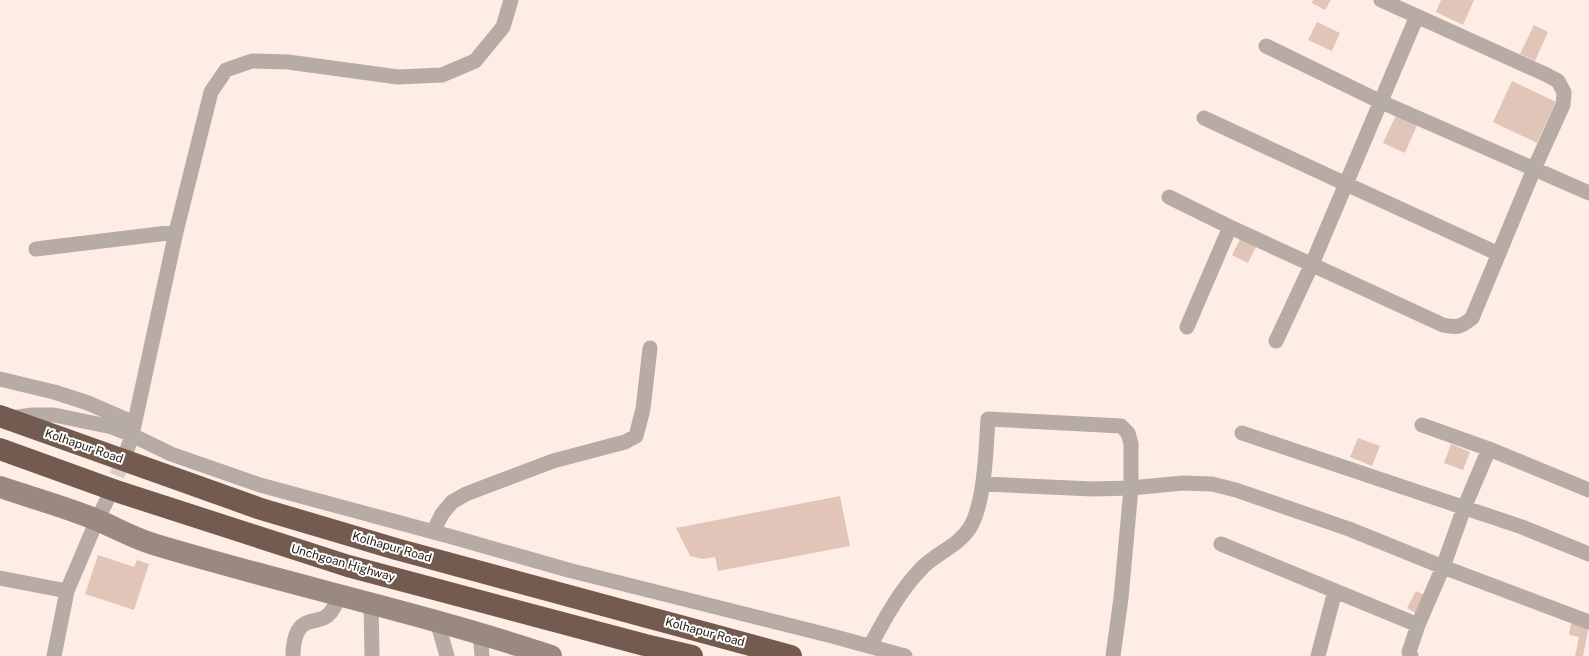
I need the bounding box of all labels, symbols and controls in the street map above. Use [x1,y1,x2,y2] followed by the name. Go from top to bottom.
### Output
[43,426,125,466] street label: Kolhapur Road
[351,529,433,565] street label: Kolhapur Road
[289,541,397,585] street label: Unchgoan Highway
[664,615,746,649] street label: Kolhapur Road

